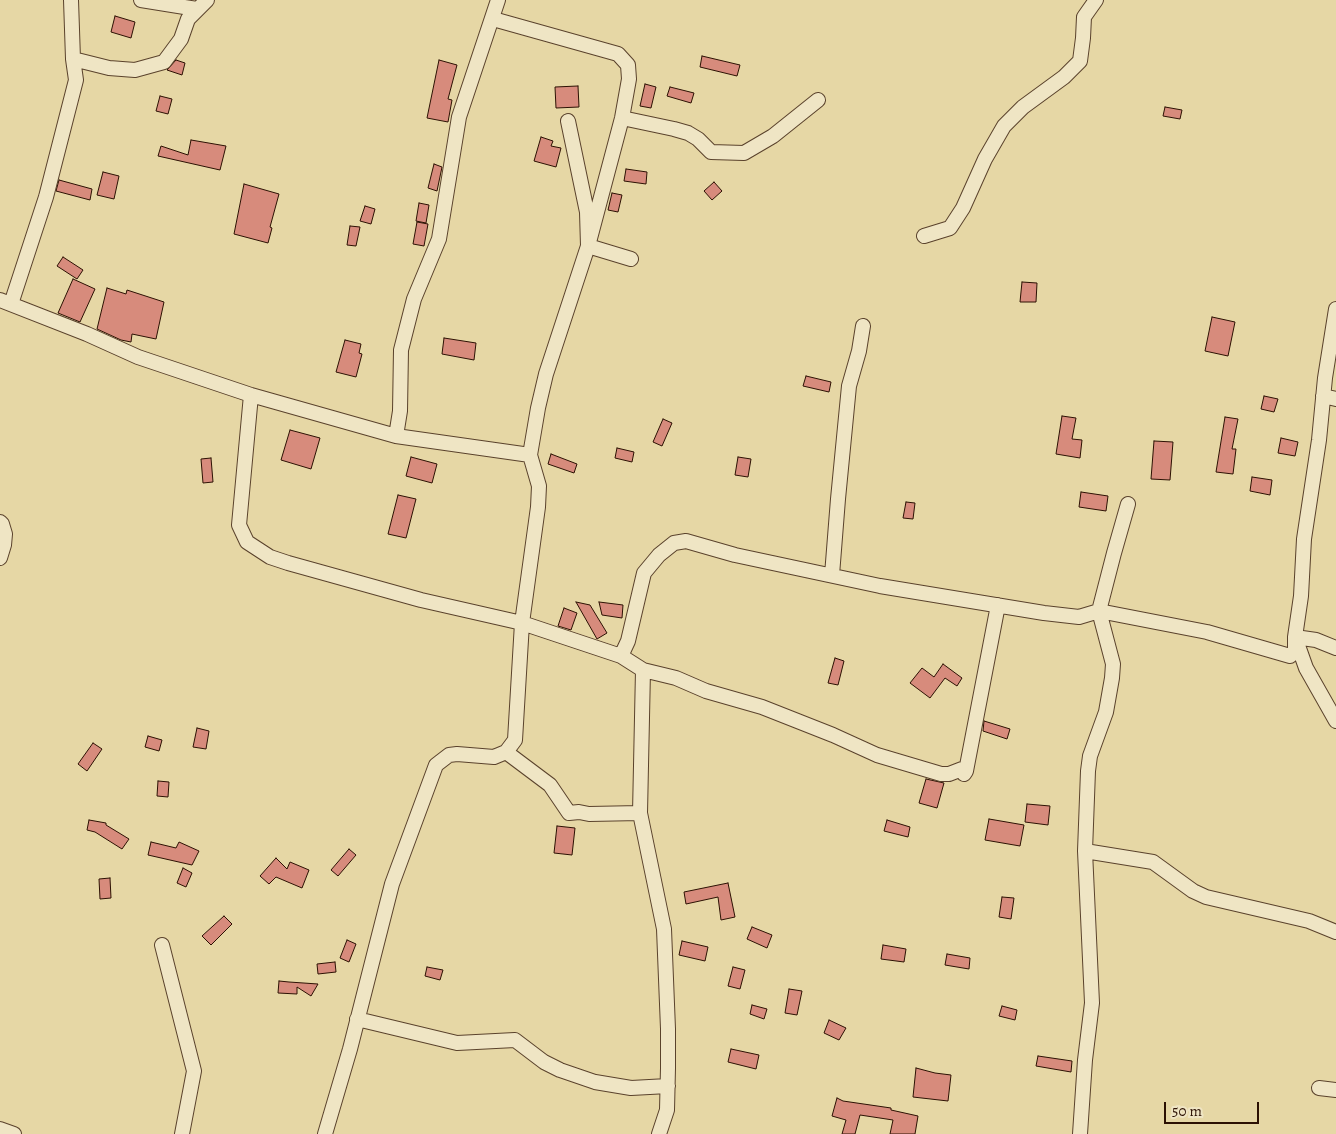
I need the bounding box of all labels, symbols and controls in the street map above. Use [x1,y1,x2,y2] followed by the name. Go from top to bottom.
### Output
[1166,1092,1261,1124] scale bar
[1172,1101,1202,1121] text: 50 m

